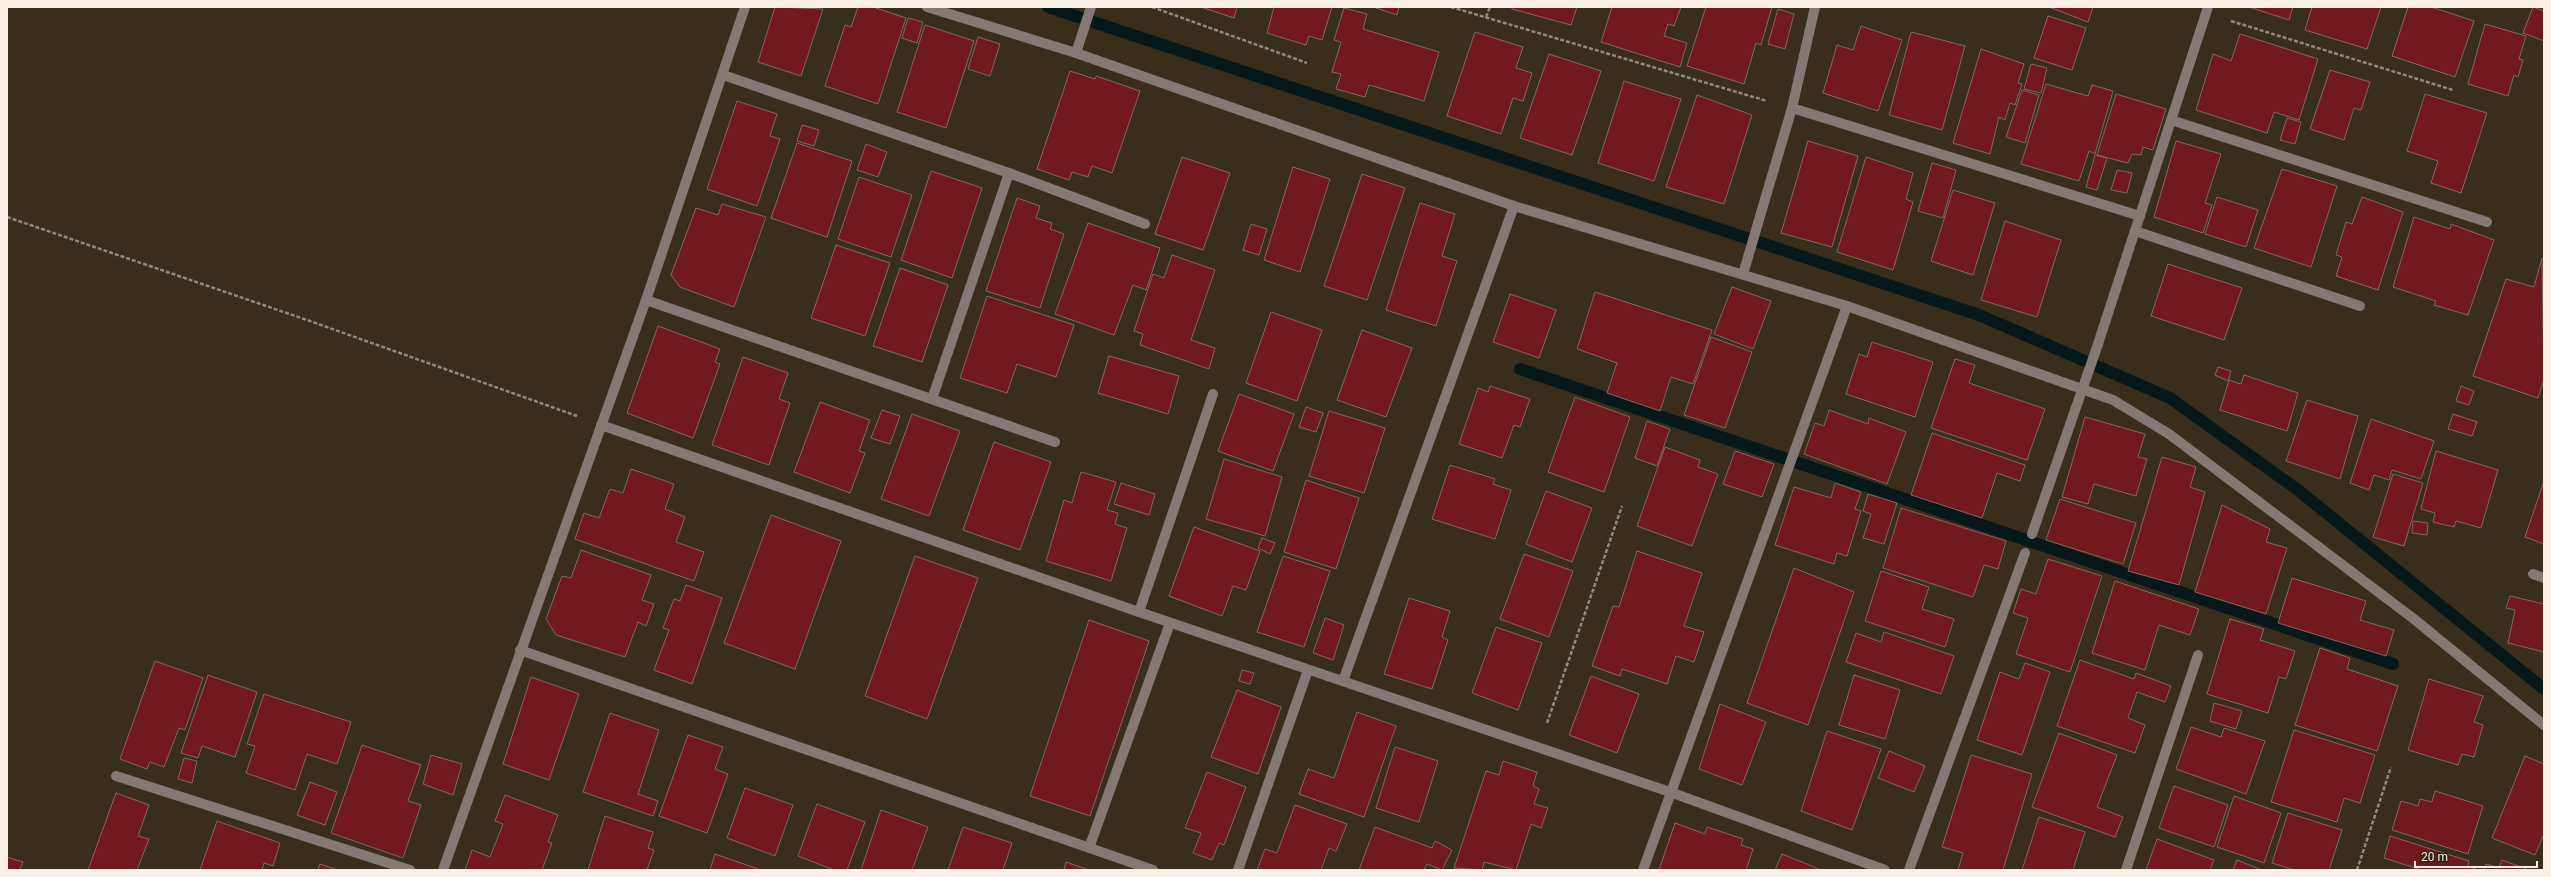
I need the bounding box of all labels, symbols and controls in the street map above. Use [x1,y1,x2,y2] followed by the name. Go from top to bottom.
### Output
[2415,843,2537,869] scale bar
[2421,850,2448,864] text: 20 m

